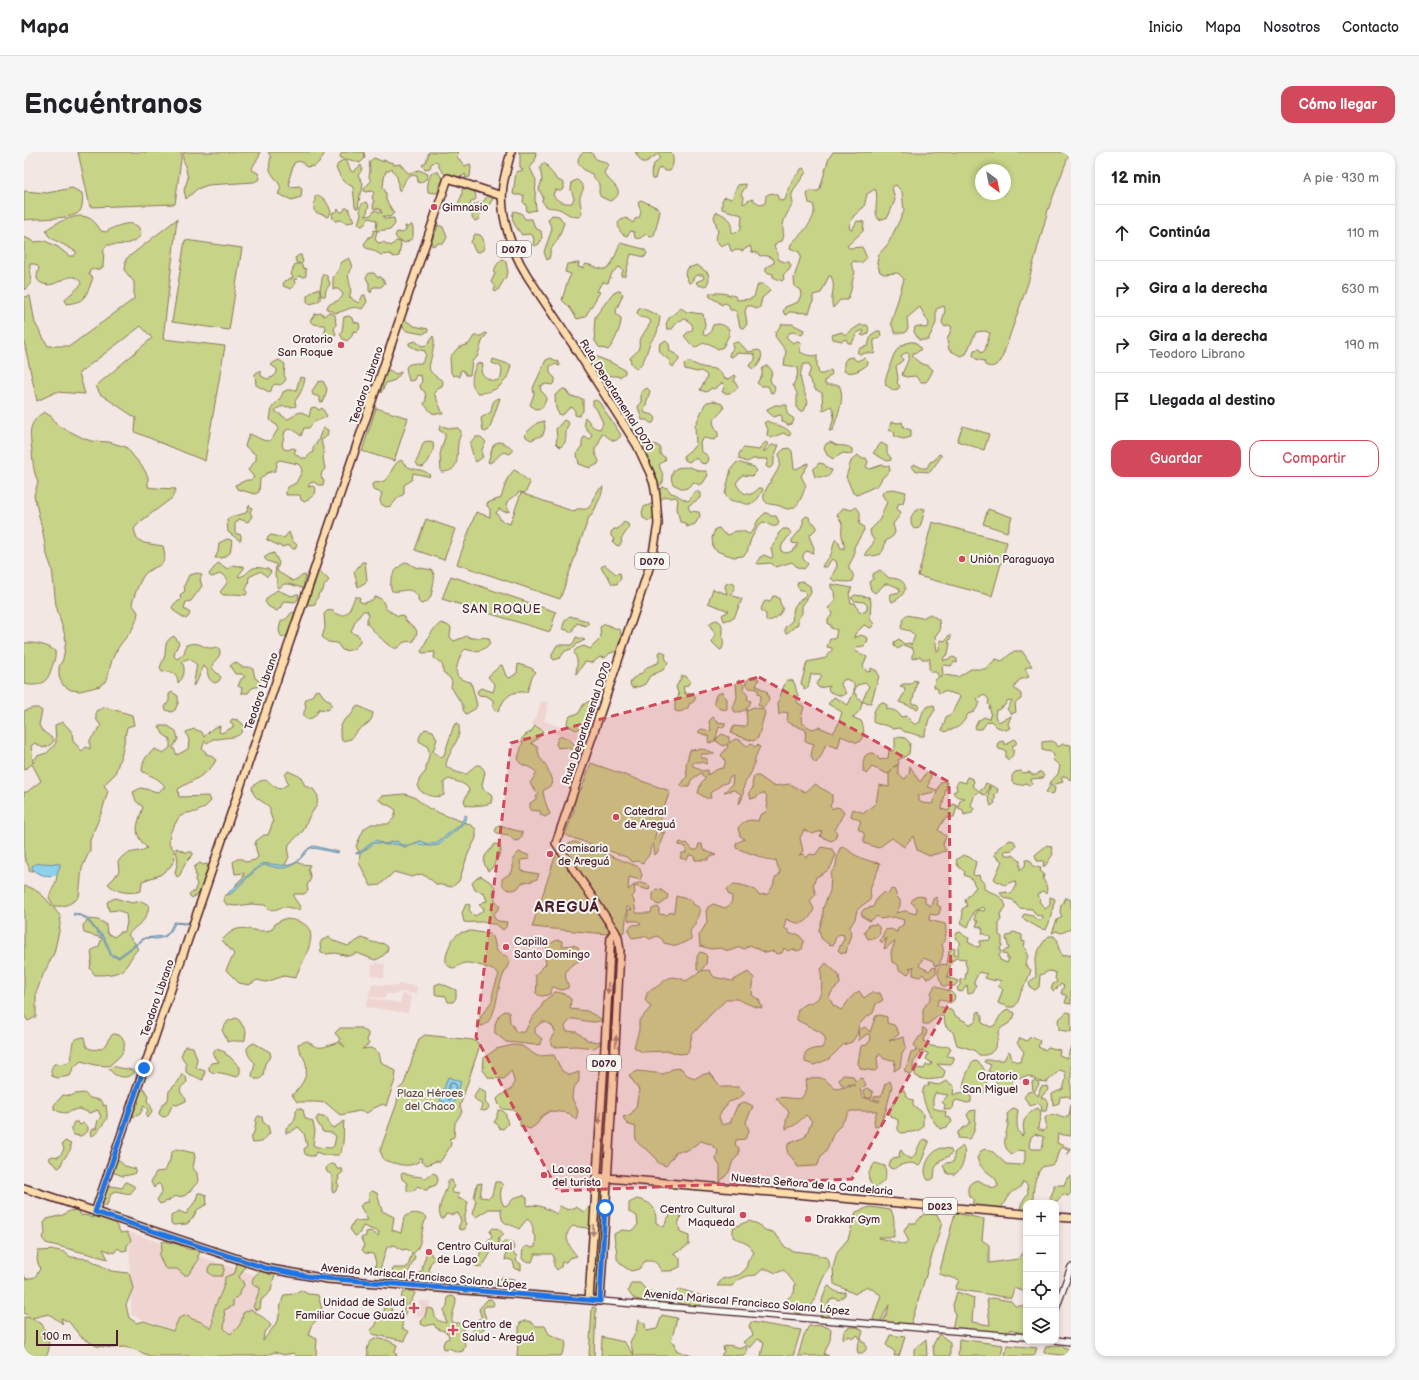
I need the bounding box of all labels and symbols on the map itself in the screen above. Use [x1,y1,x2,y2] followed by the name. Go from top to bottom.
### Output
[975,164,1011,200] north arrow
[442,201,489,214] place label: Gimnasio
[429,202,439,212] marker: Gimnasio
[497,241,531,257] road number: D070
[278,333,333,359] place label: Oratorio San Roque
[577,337,657,454] street label: Ruta Departamental D070
[336,340,346,350] marker: Oratorio San Roque
[347,345,386,426] street label: Teodoro Librano
[635,553,669,569] road number: D070
[970,553,1055,566] place label: Unión Paraguaya
[957,554,967,564] marker: Unión Paraguaya
[462,602,542,617] district label: SAN ROQUE
[242,651,281,732] street label: Teodoro Librano
[559,659,614,786] street label: Ruta Departamental D070
[624,805,676,831] place label: Catedral de Areguá
[611,812,621,822] marker: Catedral de Areguá
[558,842,610,868] place label: Comisaria de Areguá
[545,849,555,859] marker: Comisaria de Areguá
[533,897,600,917] district label: AREGUÁ
[514,935,590,961] place label: Capilla Santo Domingo
[501,942,511,952] marker: Capilla Santo Domingo
[138,958,177,1039] street label: Teodoro Librano
[605,982,611,995] one-way arrow
[612,1035,619,1047] one-way arrow
[587,1055,621,1071] road number: D070
[135,1059,153,1077] route end
[962,1070,1018,1096] place label: Oratorio San Miguel
[1021,1077,1031,1087] marker: Oratorio San Miguel
[397,1087,464,1113] park label: Plaza Héroes del Chaco
[597,1112,604,1124] one-way arrow
[552,1163,601,1189] place label: La casa del turista
[539,1170,549,1180] marker: La casa del turista
[730,1171,894,1198] street label: Nuestra Señora de la Candelaria
[923,1198,957,1214] road number: D023
[596,1199,614,1217] route start
[660,1203,735,1229] place label: Centro Cultural Maqueda
[738,1210,748,1220] marker: Centro Cultural Maqueda
[816,1213,880,1226] place label: Drakkar Gym
[803,1214,813,1224] marker: Drakkar Gym
[590,1224,596,1237] one-way arrow
[437,1240,512,1266] place label: Centro Cultural de Lago
[424,1247,434,1257] marker: Centro Cultural de Lago
[321,1261,528,1292] street label: Avenida Mariscal Francisco Solano López
[644,1287,851,1318] street label: Avenida Mariscal Francisco Solano López
[295,1296,405,1322] place label: Unidad de Salud Familiar Cocue Guazú
[408,1302,420,1314] marker: Unidad de Salud Familiar Cocue Guazú
[462,1318,535,1344] place label: Centro de Salud - Areguá
[447,1324,459,1336] marker: Centro de Salud - Areguá
[36,1328,118,1347] scale bar

